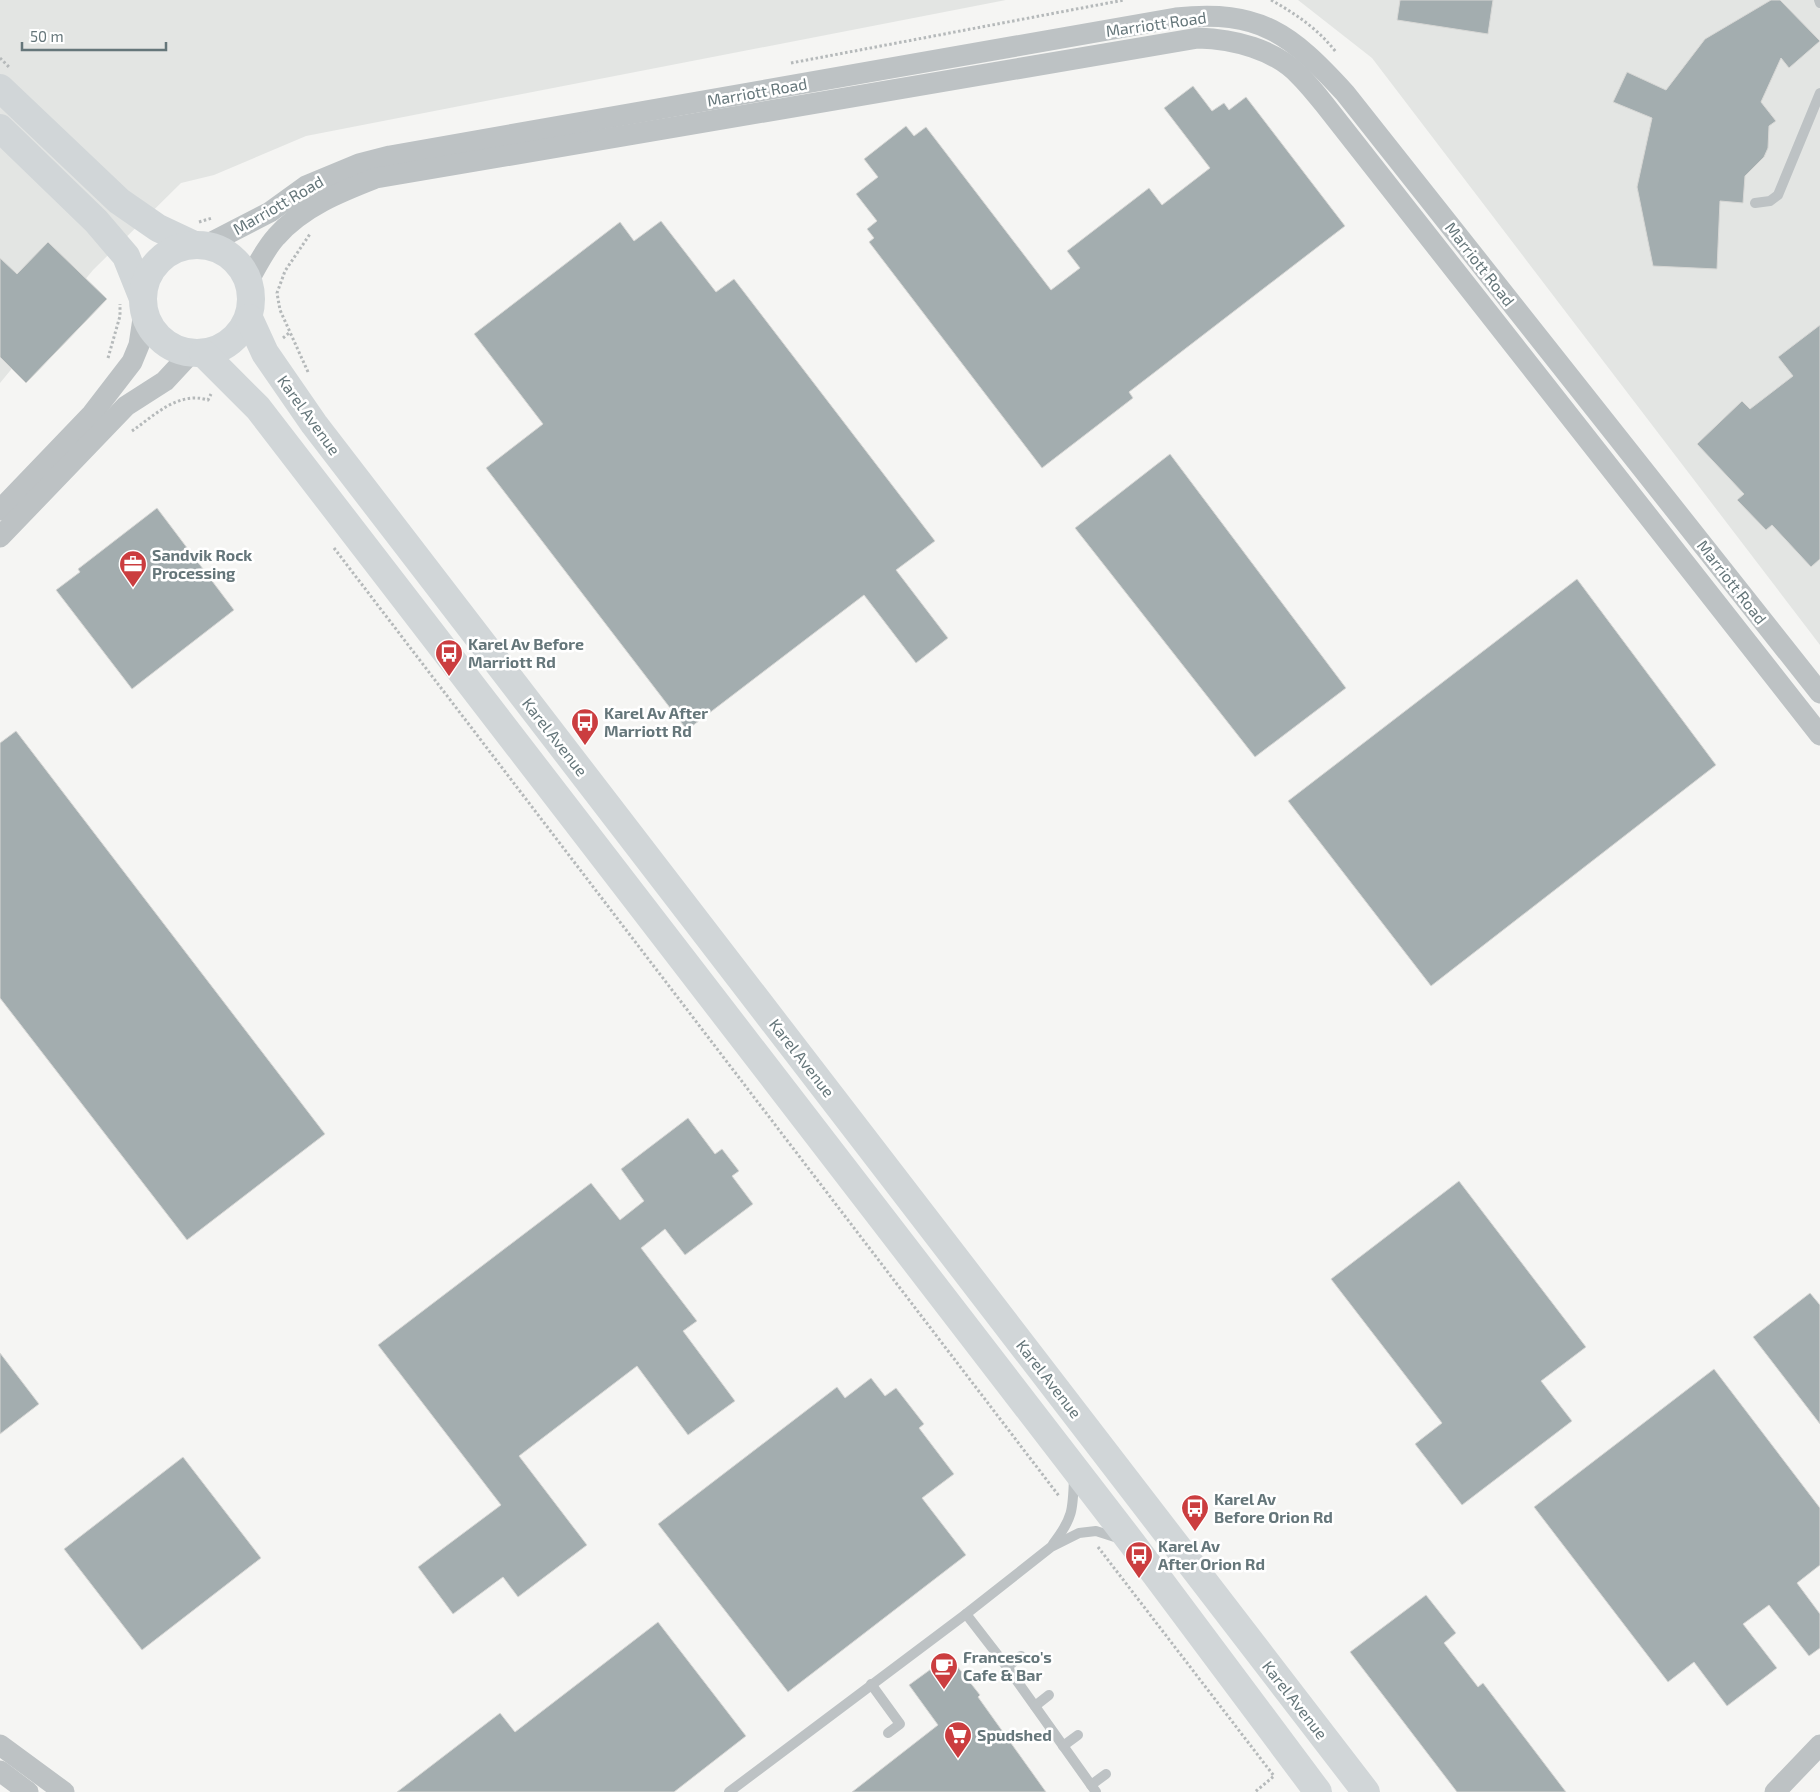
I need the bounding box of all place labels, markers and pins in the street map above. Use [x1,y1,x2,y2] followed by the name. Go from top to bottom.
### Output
[152,545,252,582] place label: Sandvik Rock Processing
[118,549,148,588] office icon: Sandvik Rock Processing
[468,634,584,671] place label: Karel Av Before Marriott Rd
[434,638,464,677] bus stop icon: Karel Av Before Marriott Rd
[604,703,708,740] place label: Karel Av After Marriott Rd
[570,707,600,746] bus stop icon: Karel Av After Marriott Rd
[1214,1489,1333,1526] place label: Karel Av Before Orion Rd
[1180,1493,1210,1532] bus stop icon: Karel Av Before Orion Rd
[1158,1536,1265,1573] place label: Karel Av After Orion Rd
[1124,1540,1154,1579] bus stop icon: Karel Av After Orion Rd
[963,1647,1052,1684] place label: Francesco's Cafe & Bar
[929,1651,959,1690] cafe icon: Francesco's Cafe & Bar
[943,1720,973,1759] supermarket icon: Spudshed
[977,1725,1052,1744] place label: Spudshed

